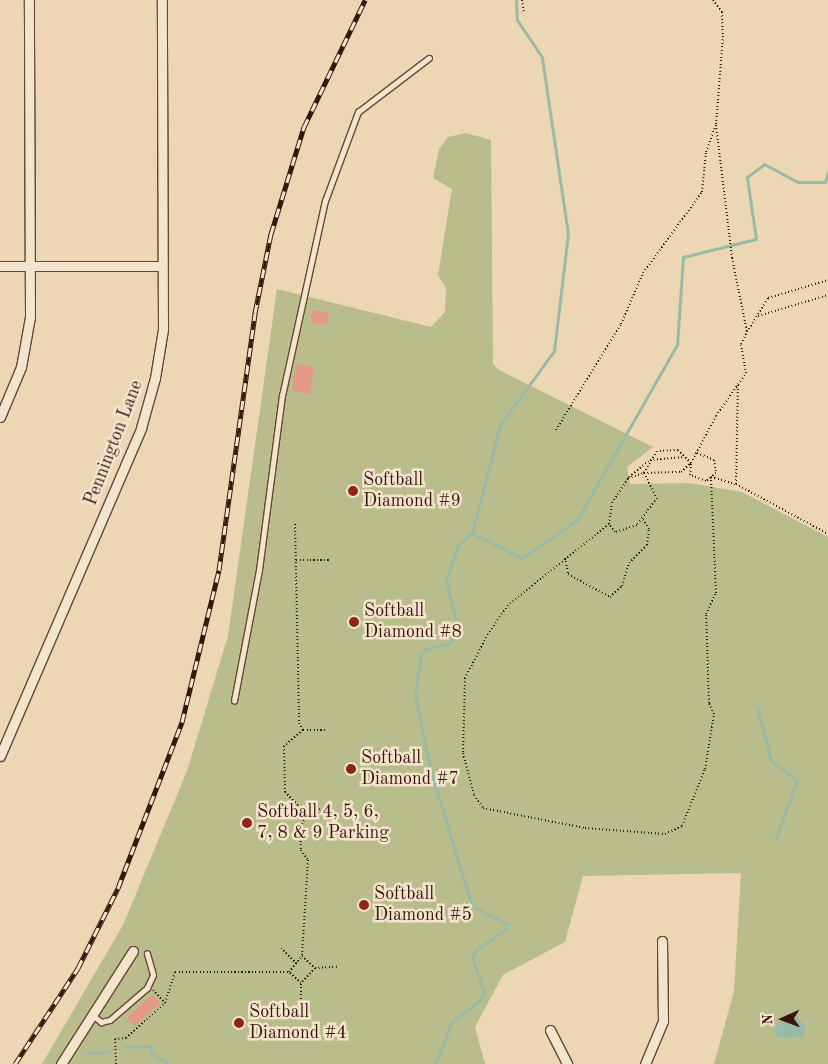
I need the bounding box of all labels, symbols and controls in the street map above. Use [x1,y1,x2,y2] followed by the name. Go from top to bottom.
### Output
[80,377,148,509] street label: Pennington Lane
[363,470,461,512] place label: Softball Diamond #9
[347,485,359,497] marker: Softball Diamond #9
[364,601,462,644] place label: Softball Diamond #8
[348,616,360,628] marker: Softball Diamond #8
[361,748,459,791] place label: Softball Diamond #7
[345,763,357,775] marker: Softball Diamond #7
[257,802,389,844] place label: Softball 4, 5, 6, 7, 8 & 9 Parking
[241,817,253,829] marker: Softball 4, 5, 6, 7, 8 & 9 Parking
[374,884,472,926] place label: Softball Diamond #5
[358,899,370,911] marker: Softball Diamond #5
[758,994,808,1044] north arrow
[249,1002,347,1044] place label: Softball Diamond #4
[761,1014,775,1025] text: N
[233,1017,245,1029] marker: Softball Diamond #4

